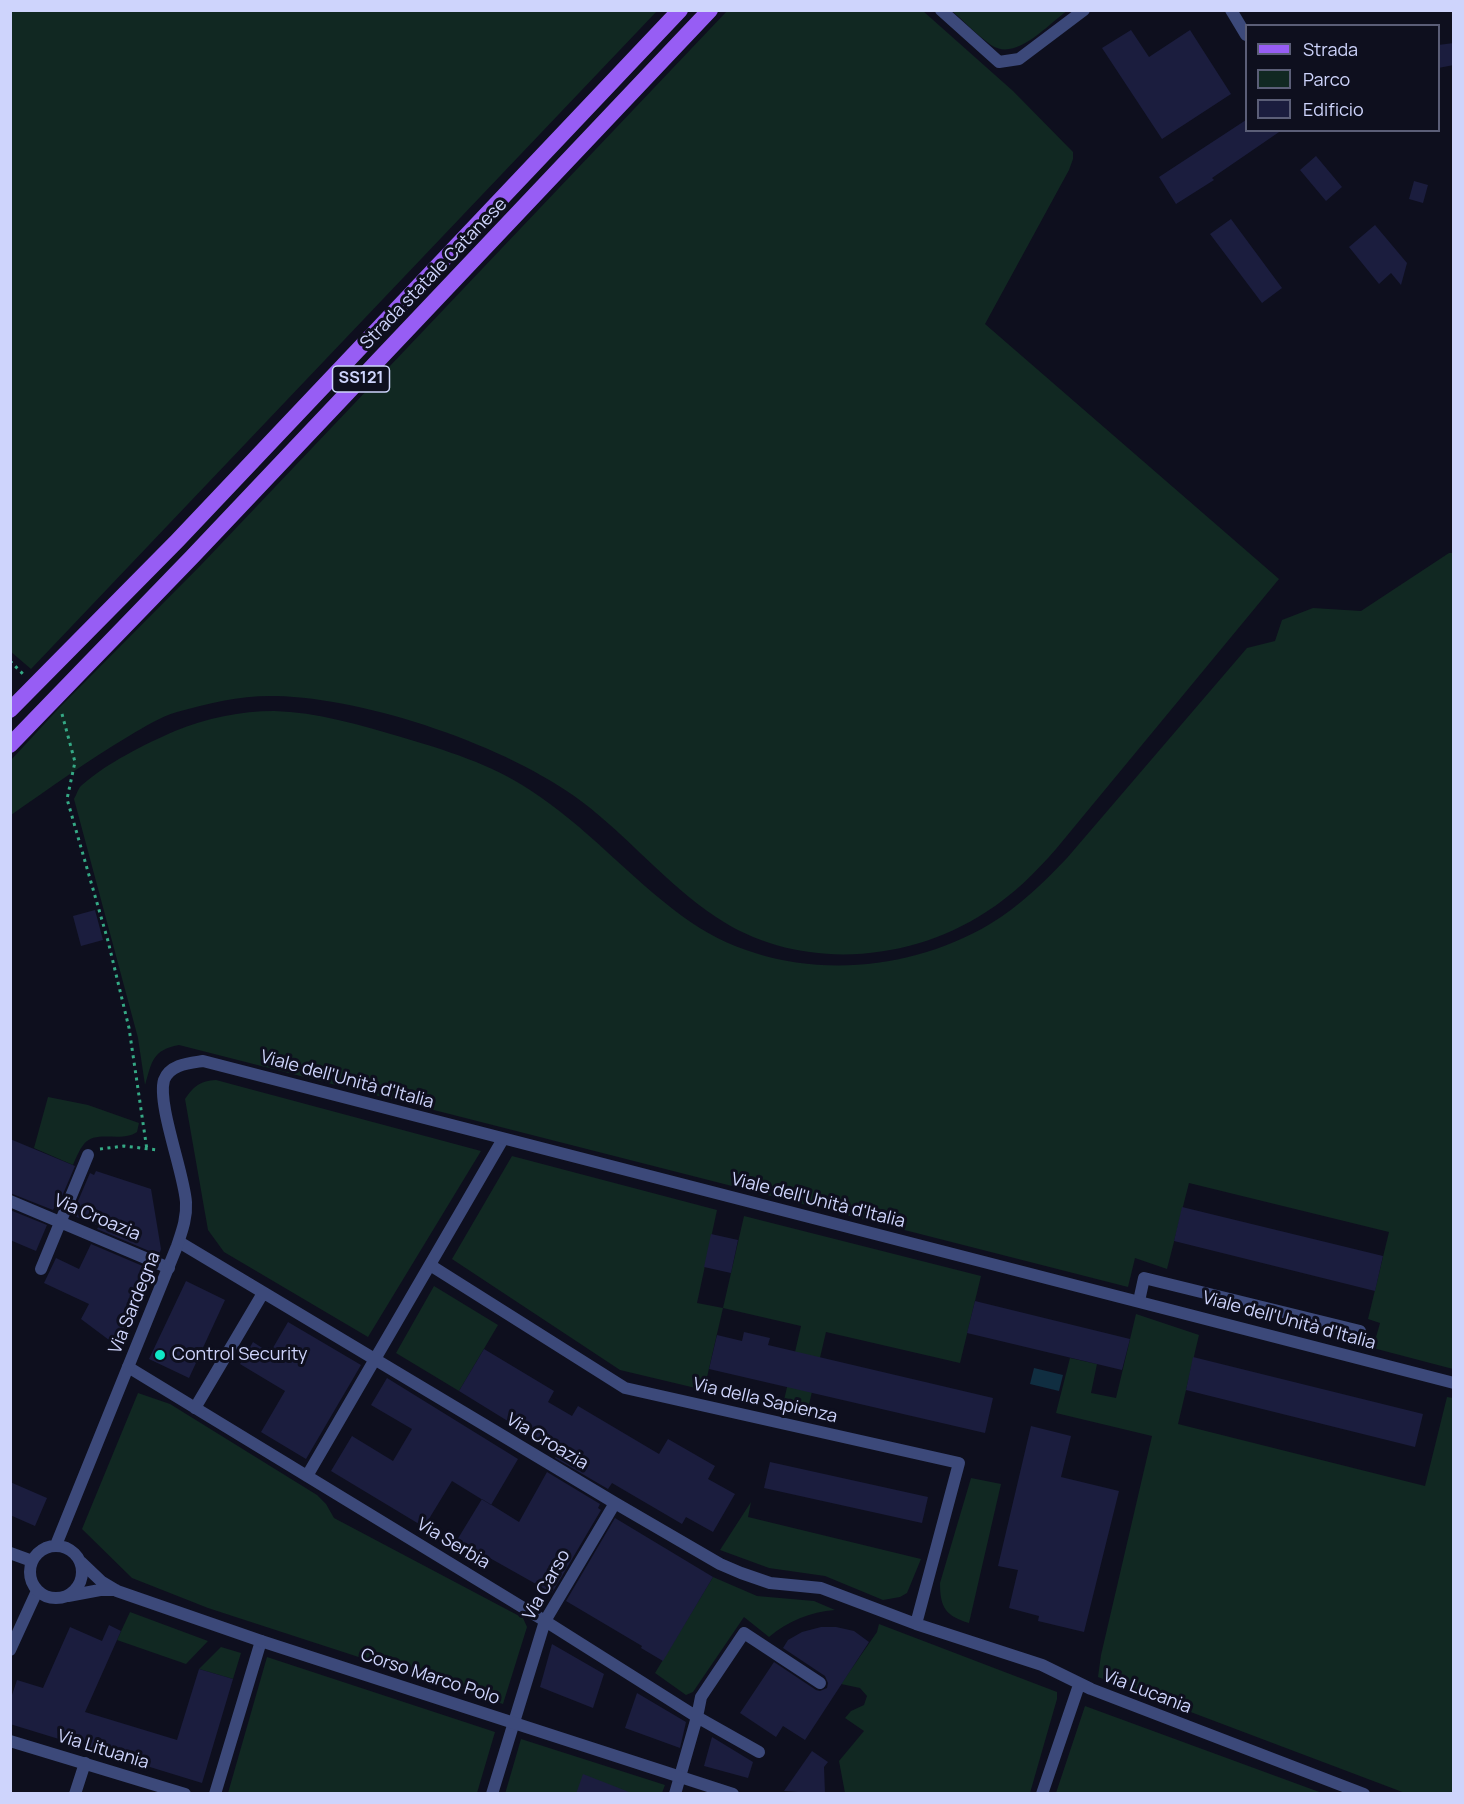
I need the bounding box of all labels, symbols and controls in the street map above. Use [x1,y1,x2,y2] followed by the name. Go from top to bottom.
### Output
[1245,24,1440,132] legend
[1303,37,1358,61] text: Strada
[1303,67,1350,91] text: Parco
[1303,97,1364,121] text: Edificio
[356,194,512,354] street label: Strada statale Catanese
[332,366,389,392] road number: SS121
[258,1046,436,1114] street label: Viale dell'Unità d'Italia
[729,1169,907,1233] street label: Viale dell'Unità d'Italia
[50,1190,144,1246] street label: Via Croazia
[105,1249,165,1357] street label: Via Sardegna
[1200,1287,1378,1355] street label: Viale dell'Unità d'Italia
[172,1344,308,1366] place label: Control Security
[153,1348,167,1362] marker: Control Security
[691,1374,839,1428] street label: Via della Sapienza
[502,1409,592,1475] street label: Via Croazia
[413,1514,493,1574] street label: Via Serbia
[519,1546,575,1624] street label: Via Carso
[358,1644,502,1710] street label: Corso Marco Polo
[1100,1665,1194,1719] street label: Via Lucania
[55,1726,151,1774] street label: Via Lituania

